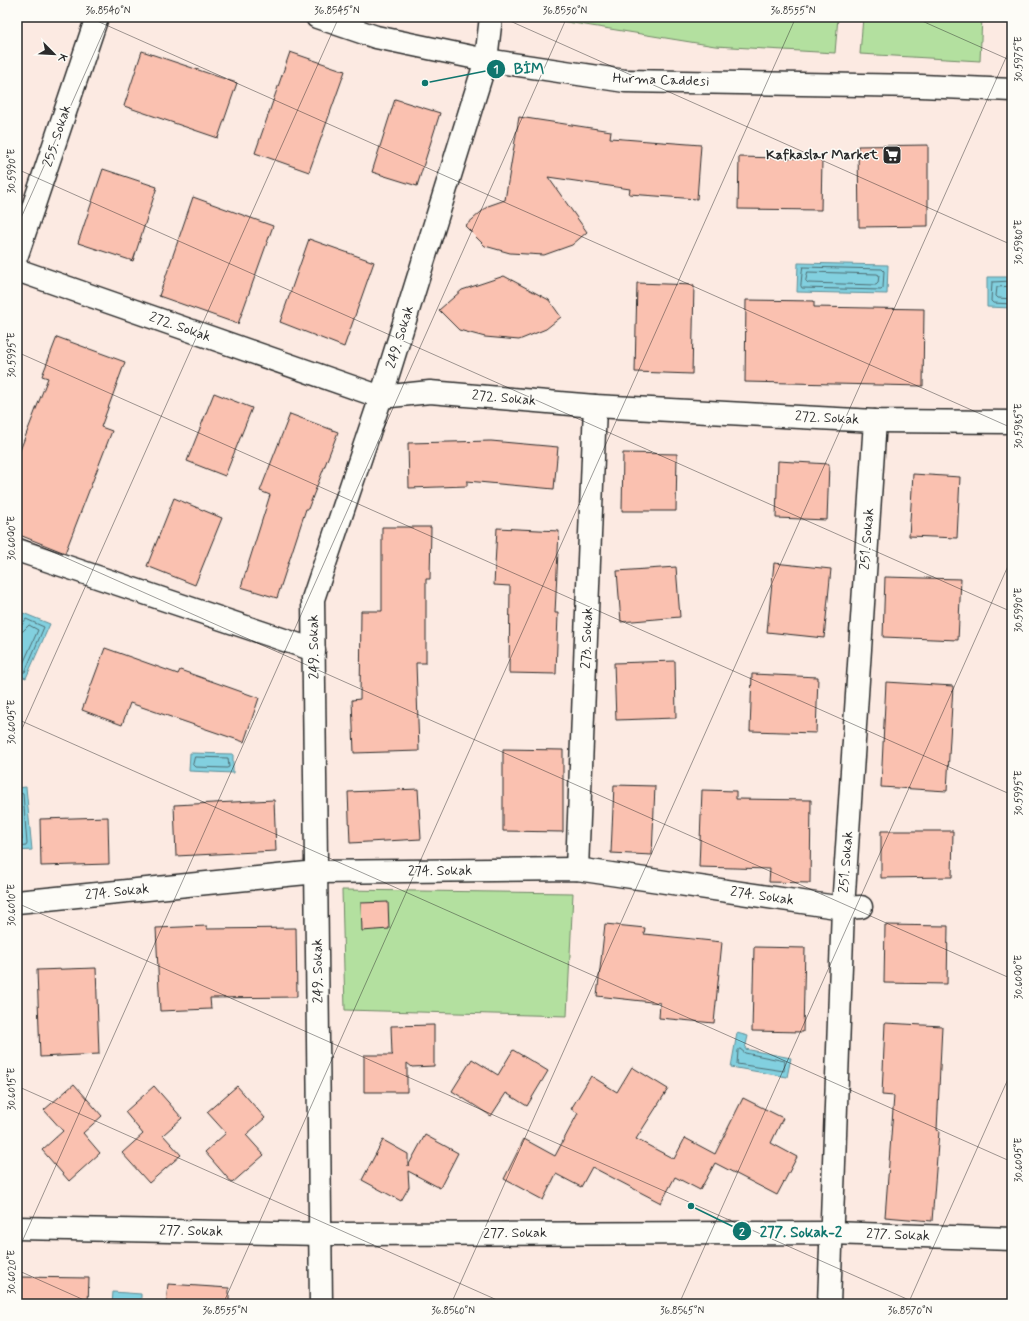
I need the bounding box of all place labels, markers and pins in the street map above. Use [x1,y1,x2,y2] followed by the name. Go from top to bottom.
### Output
[486,56,552,83] callout: BİM
[881,144,903,166] supermarket icon: Kafkaslar Market
[766,146,879,164] place label: Kafkaslar Market
[732,1218,850,1245] callout: 277. Sokak-2

